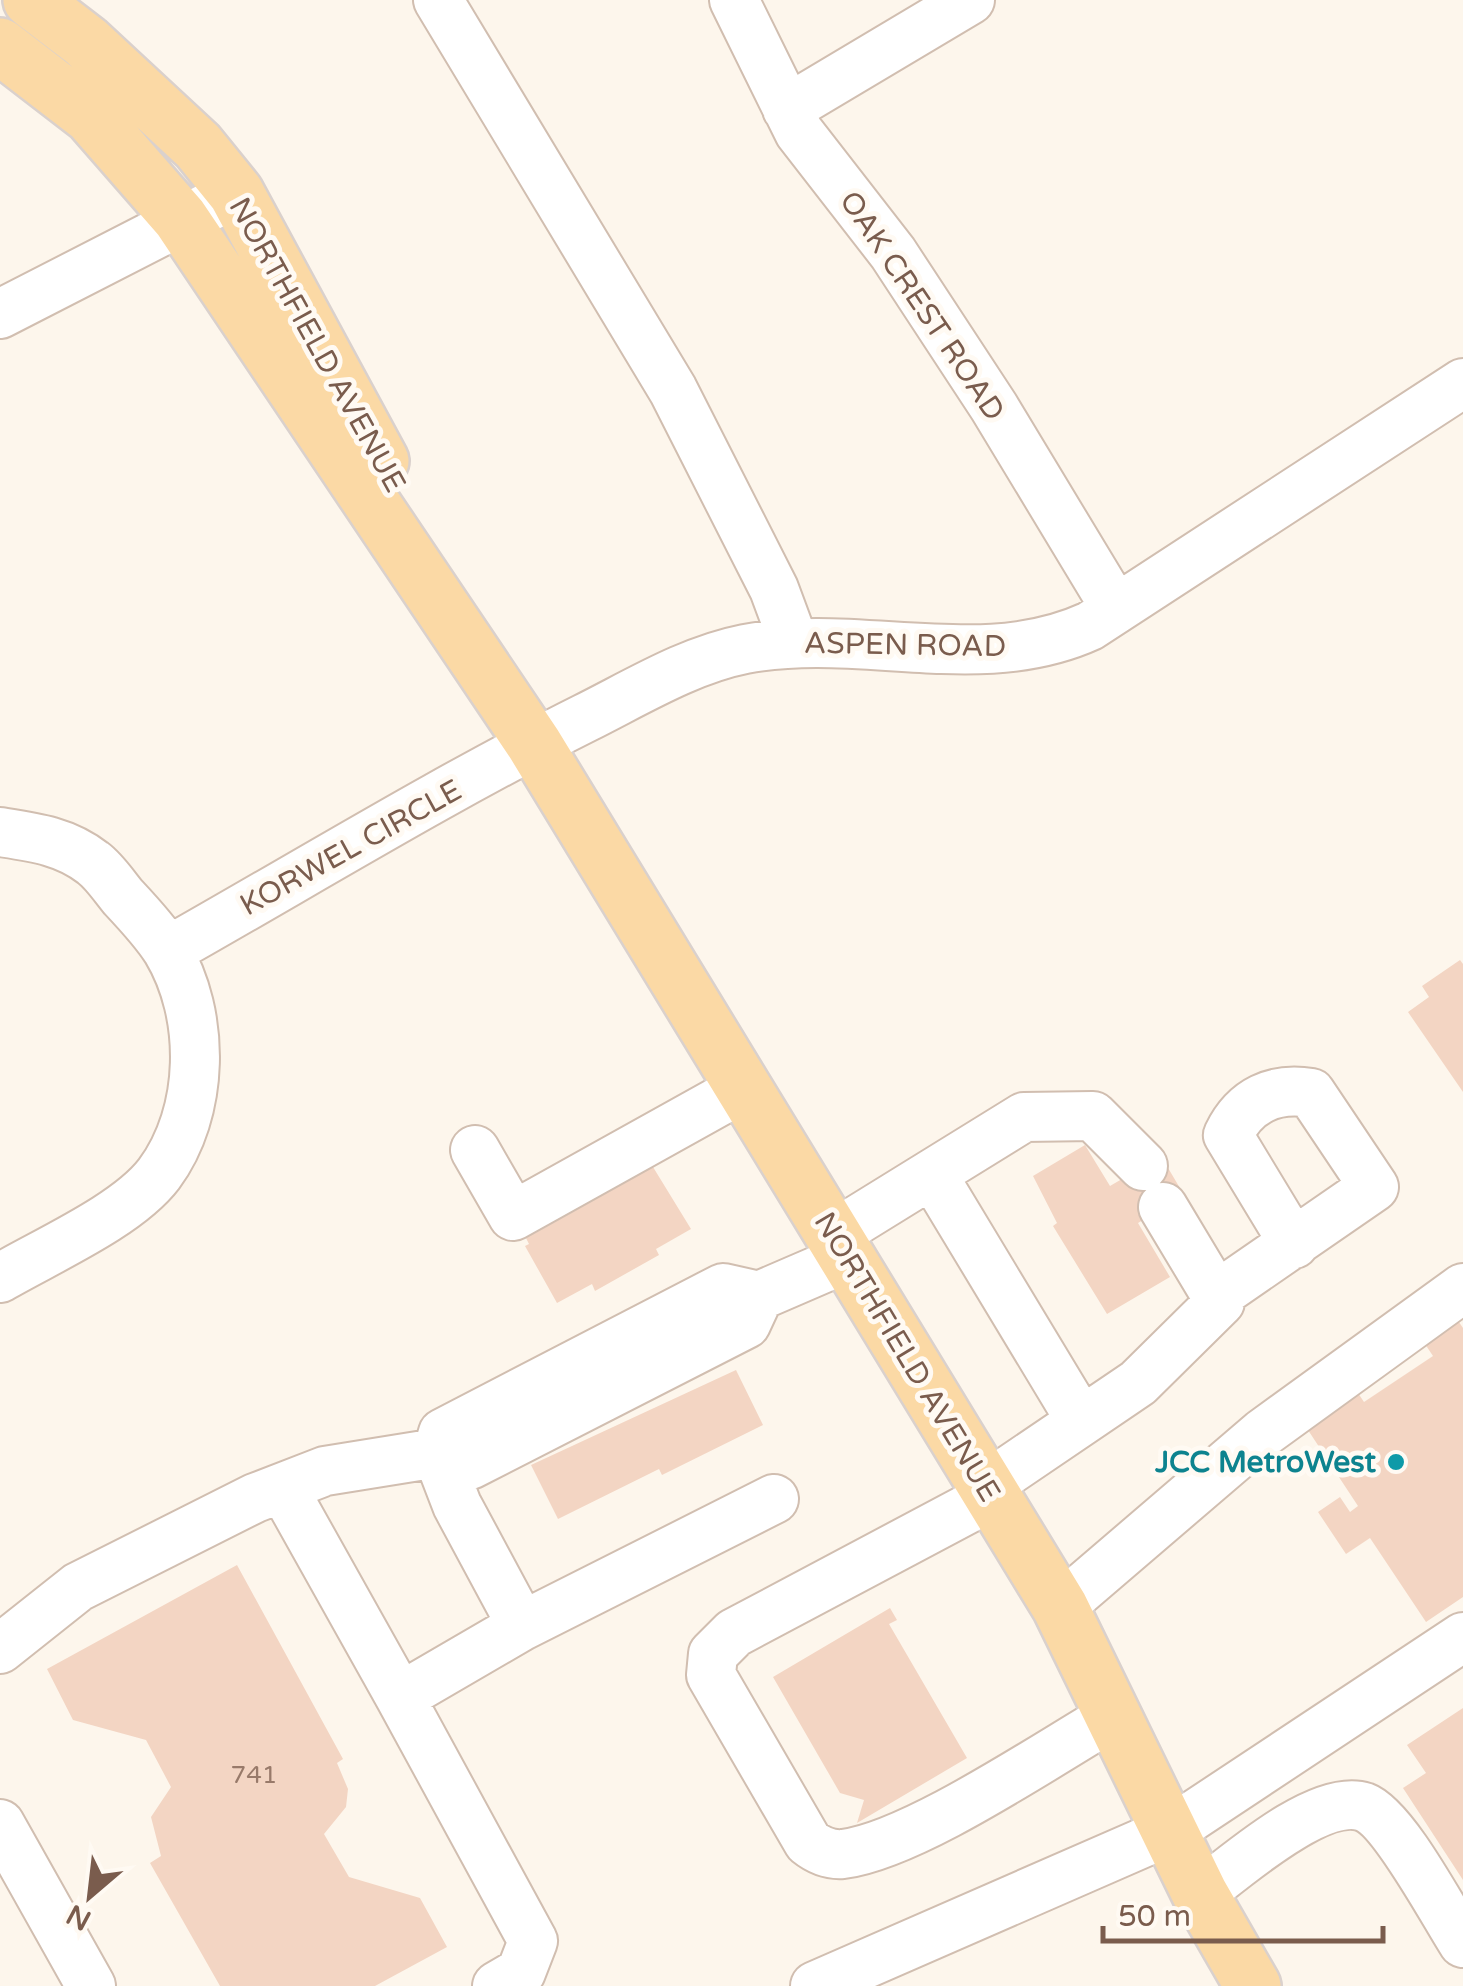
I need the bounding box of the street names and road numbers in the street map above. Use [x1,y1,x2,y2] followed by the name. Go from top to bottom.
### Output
[831,184,1013,428] street label: OAK CREST ROAD
[221,191,413,499] street label: NORTHFIELD AVENUE
[804,625,1006,665] street label: ASPEN ROAD
[234,772,468,924] street label: KORWEL CIRCLE
[806,1205,1008,1509] street label: NORTHFIELD AVENUE

